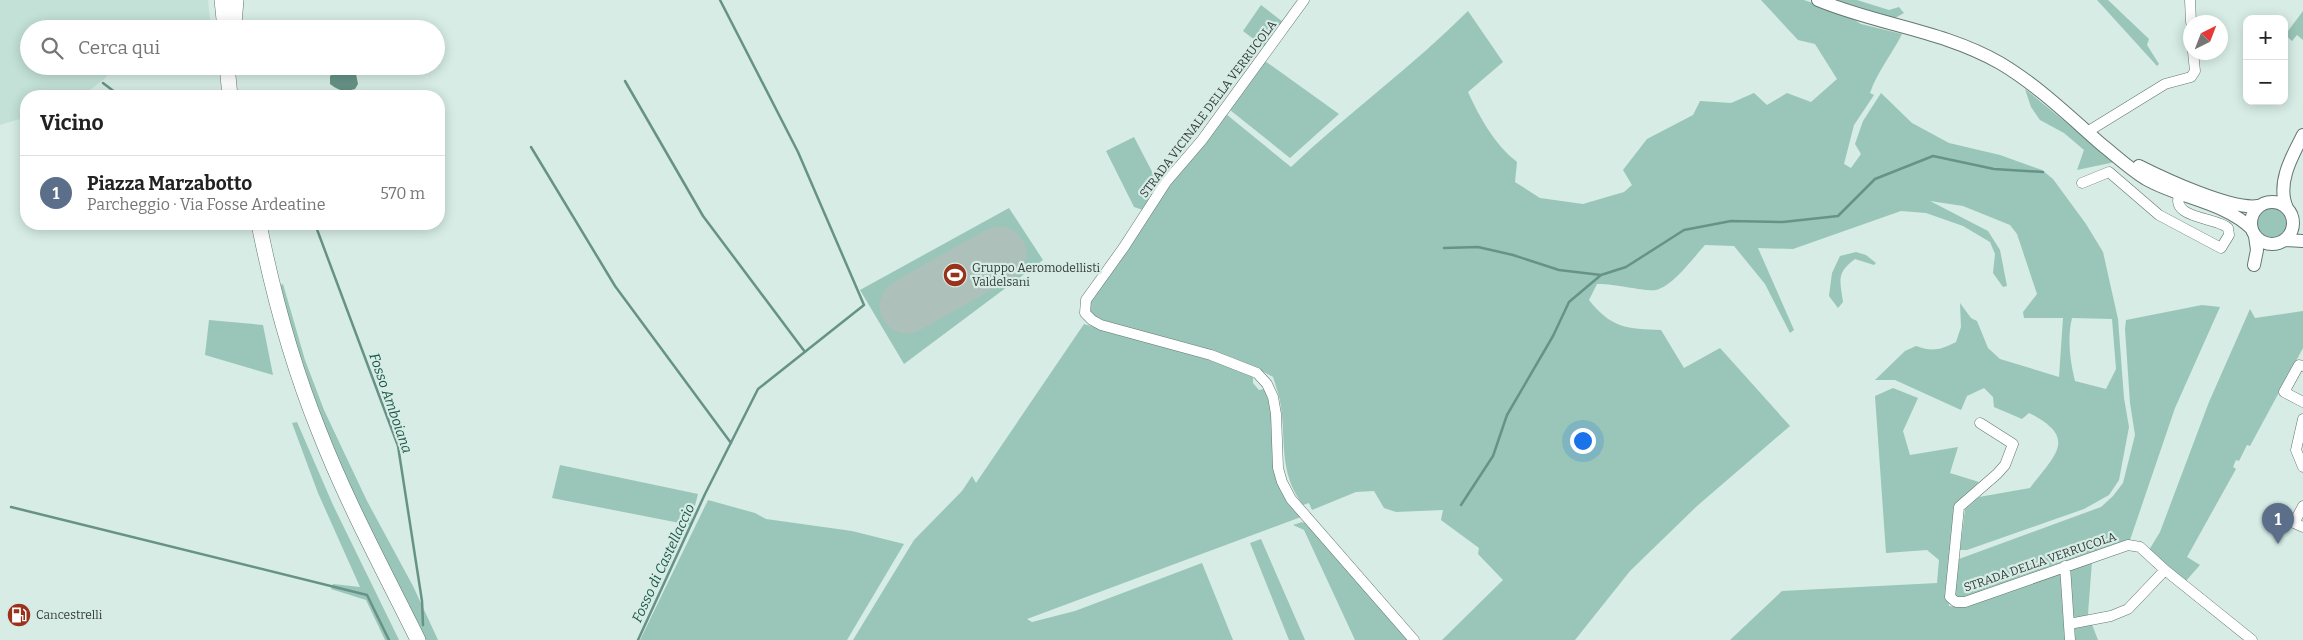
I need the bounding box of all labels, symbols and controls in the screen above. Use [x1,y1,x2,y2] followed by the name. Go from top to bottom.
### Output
[2183,15,2228,60] north arrow
[2243,15,2288,105] map controls
[2243,15,2288,60] button: +
[1137,17,1280,200] street label: STRADA VICINALE DELLA VERRUCOLA
[20,20,445,75] search box
[38,34,66,62] icon: search
[78,36,160,59] text: Cerca qui
[2243,60,2288,105] button: −
[40,110,104,136] text: Vicino
[87,172,252,195] text: Piazza Marzabotto
[53,184,59,203] text: 1
[380,184,425,203] text: 570 m
[87,195,325,214] text: Parcheggio · Via Fosse Ardeatine
[972,261,1100,289] place label: Gruppo Aeromodellisti Valdelsani
[942,262,968,288] sports icon: Gruppo Aeromodellisti Valdelsani
[365,351,416,456] water label: Fosso Amboiana
[1570,428,1596,454] your location
[629,501,698,625] water label: Fosso di Castellaccio
[2262,503,2294,544] pin: 1
[1962,529,2118,595] street label: STRADA DELLA VERRUCOLA
[6,602,32,628] fuel station icon: Cancestrelli
[36,608,103,622] place label: Cancestrelli

